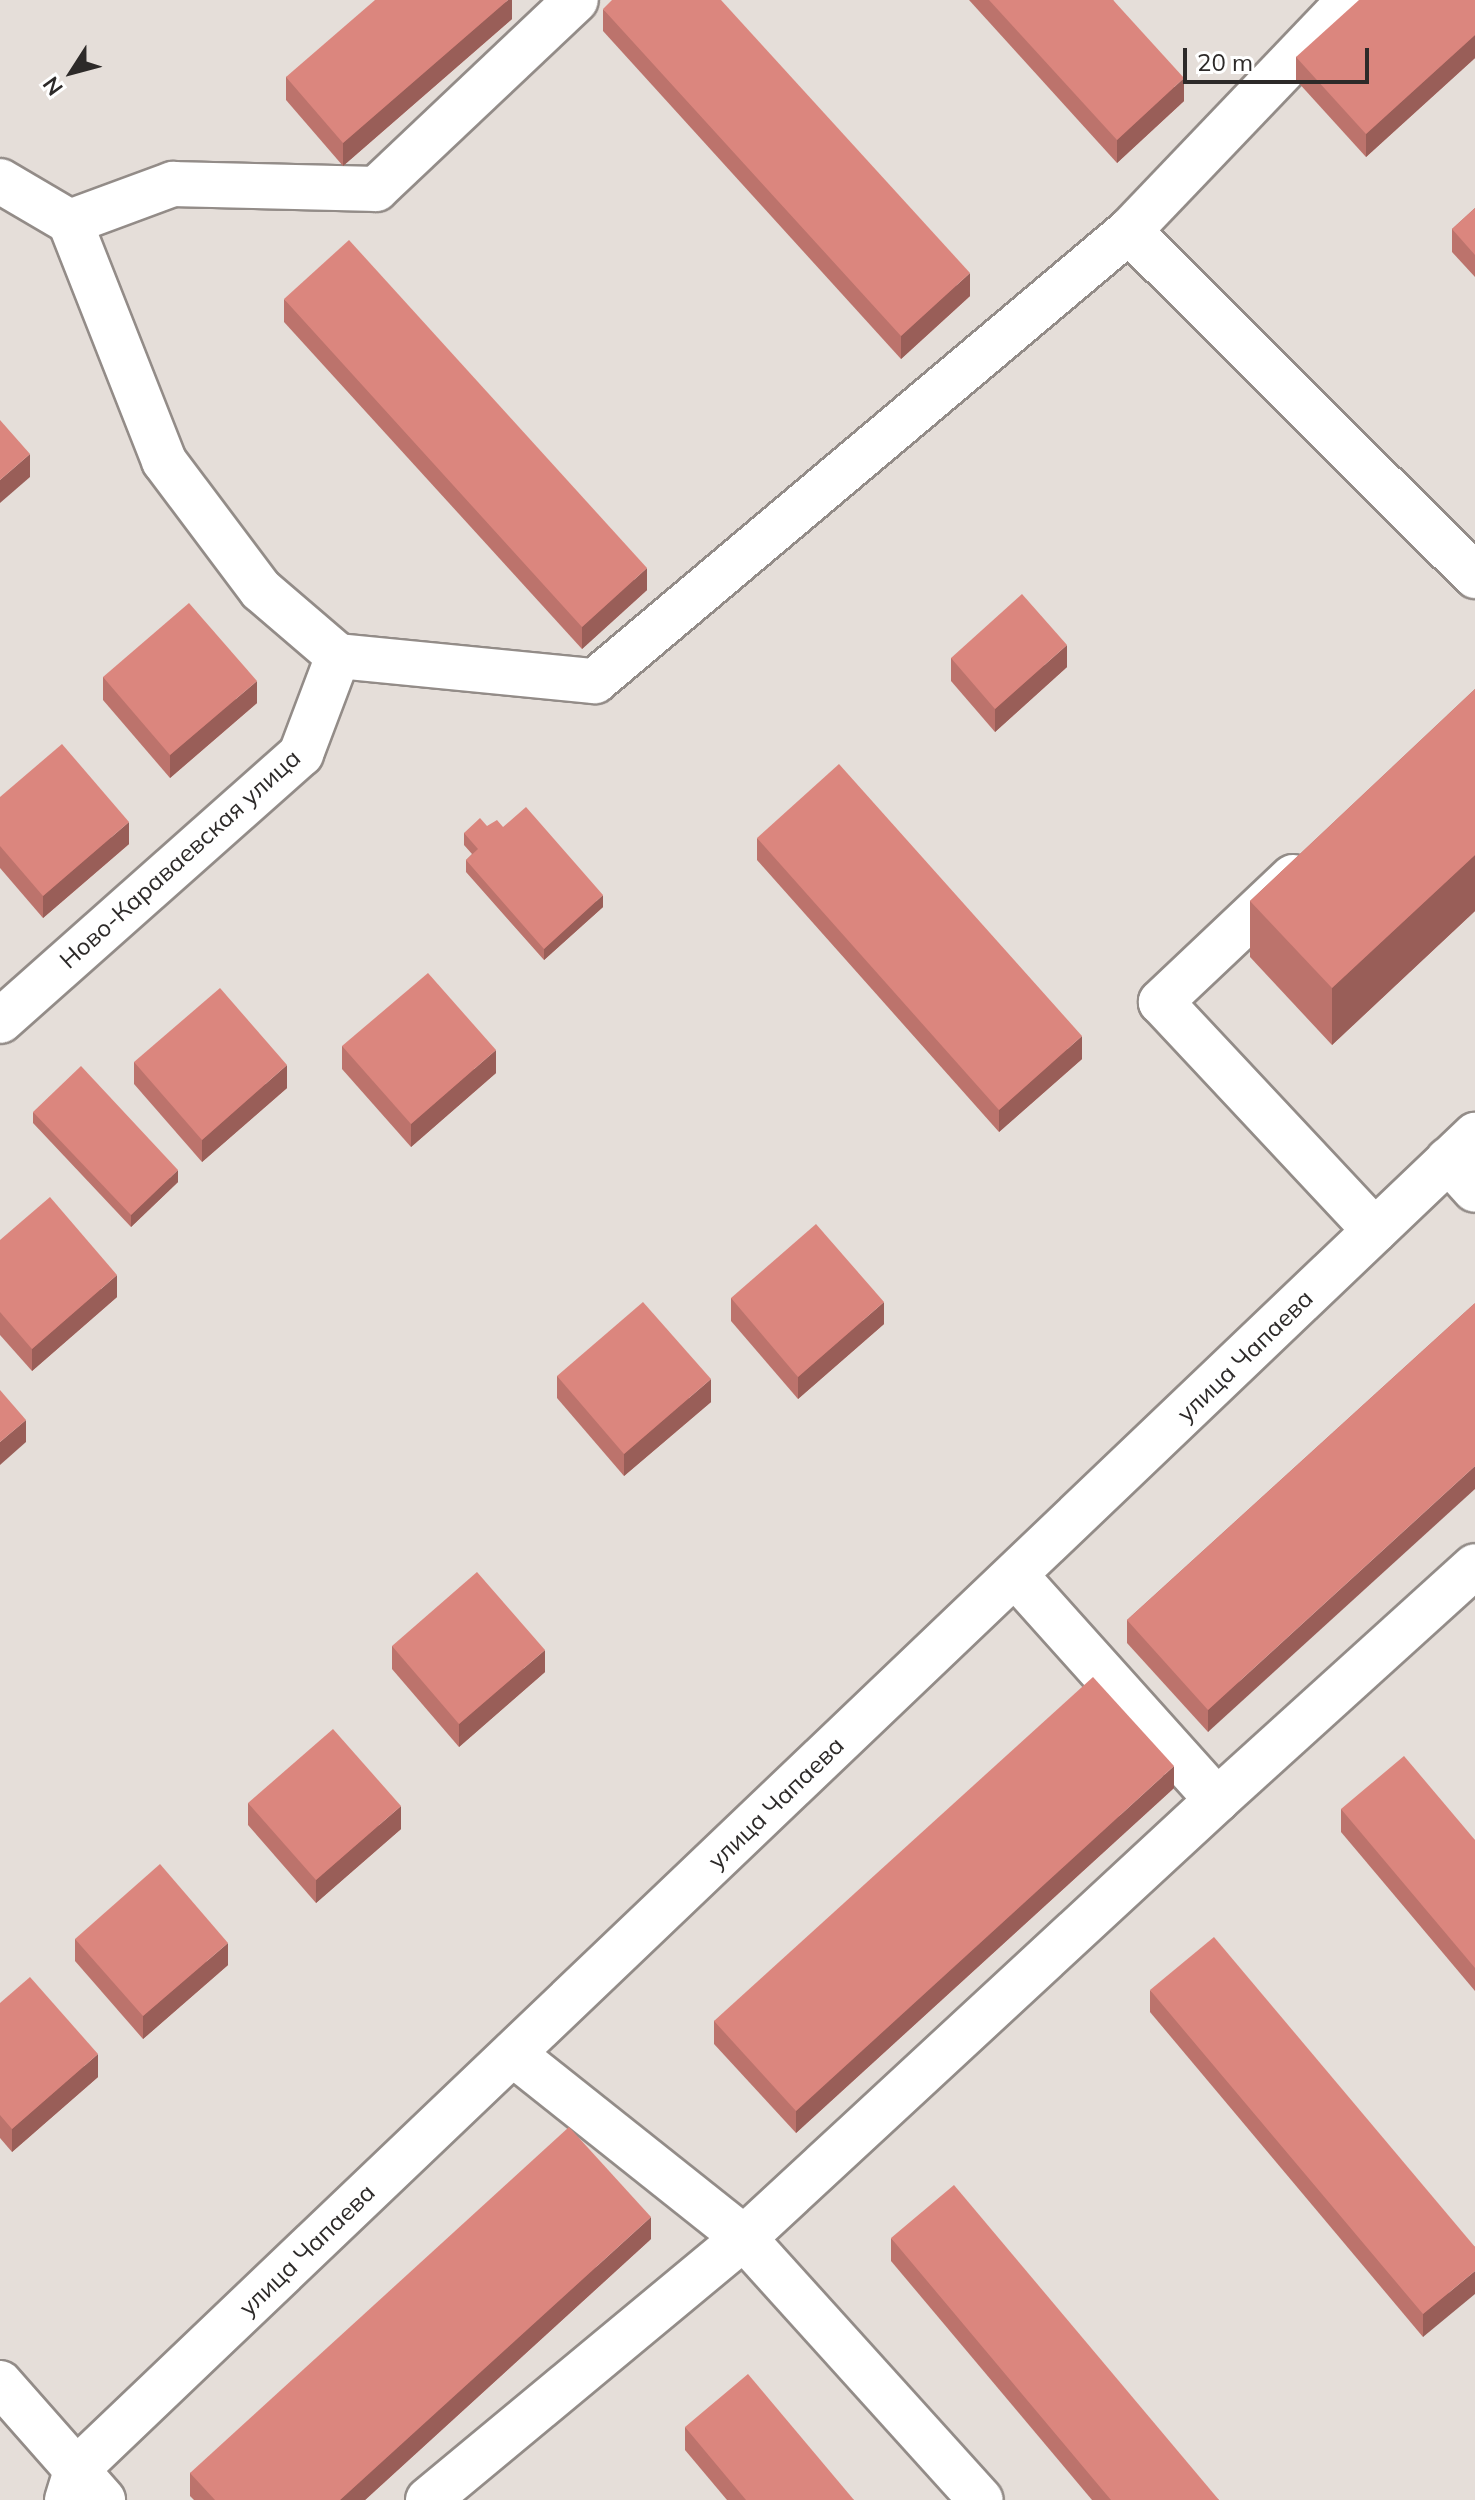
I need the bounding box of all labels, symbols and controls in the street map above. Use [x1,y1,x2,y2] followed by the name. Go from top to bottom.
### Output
[32,32,112,112] north arrow
[1187,32,1373,82] scale bar
[1197,47,1253,77] text: 20 m
[36,71,69,101] text: N
[54,743,306,975] street label: Ново-Караваевская улица
[1171,1284,1319,1428] street label: улица Чапаева
[702,1731,850,1875] street label: улица Чапаева
[233,2178,381,2322] street label: улица Чапаева

